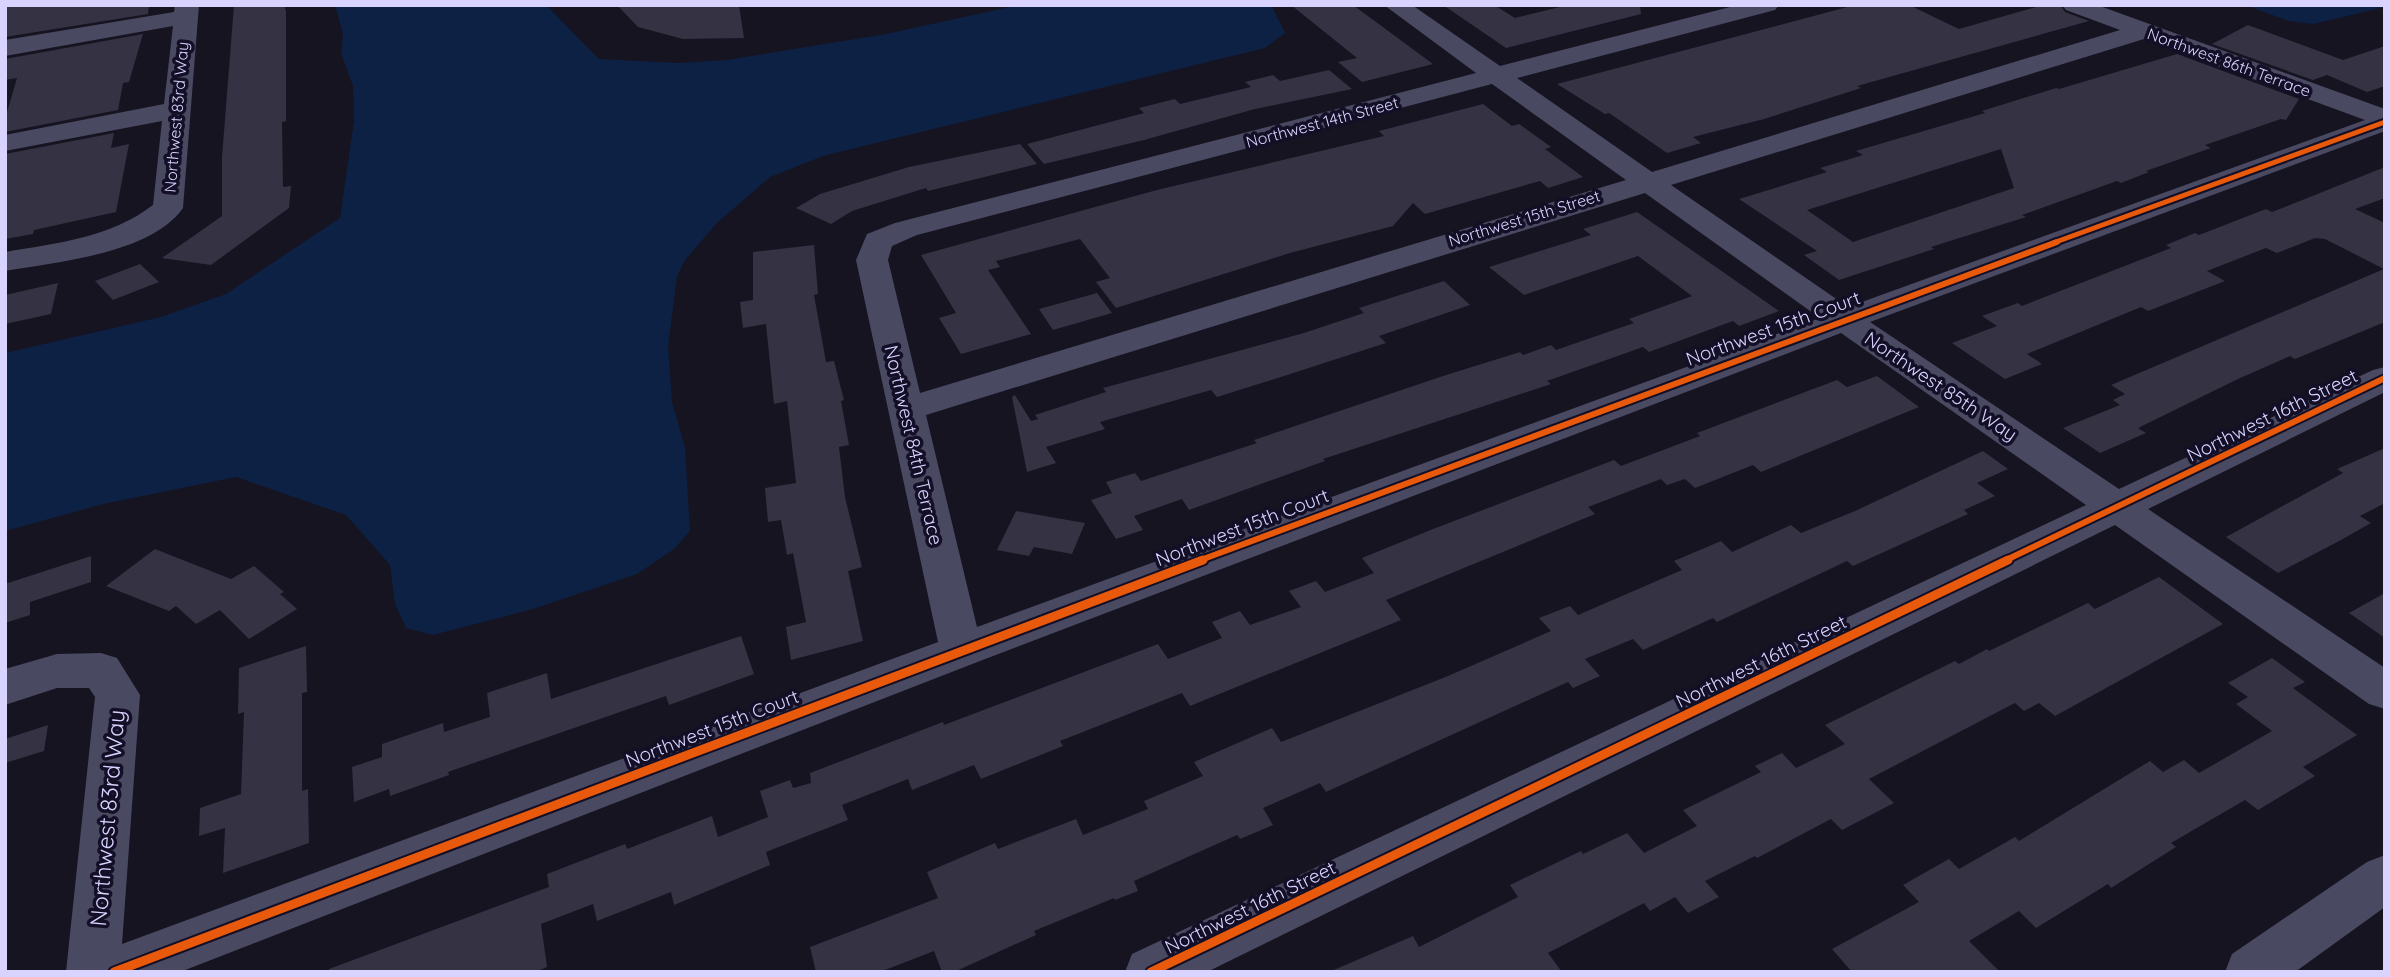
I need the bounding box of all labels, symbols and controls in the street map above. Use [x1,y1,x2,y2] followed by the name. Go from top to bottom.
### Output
[2145,23,2313,101] street label: Northwest 86th Terrace
[159,41,193,193] street label: Northwest 83rd Way
[1244,92,1400,152] street label: Northwest 14th Street
[1446,185,1602,251] street label: Northwest 15th Street
[1683,285,1863,371] street label: Northwest 15th Court
[1860,326,2022,446] street label: Northwest 85th Way
[879,343,949,547] street label: Northwest 84th Terrace
[2183,363,2361,467] street label: Northwest 16th Street
[1152,483,1332,571] street label: Northwest 15th Court
[1672,609,1850,713] street label: Northwest 16th Street
[622,684,802,772] street label: Northwest 15th Court
[83,708,131,928] street label: Northwest 83rd Way
[1161,855,1339,959] street label: Northwest 16th Street

